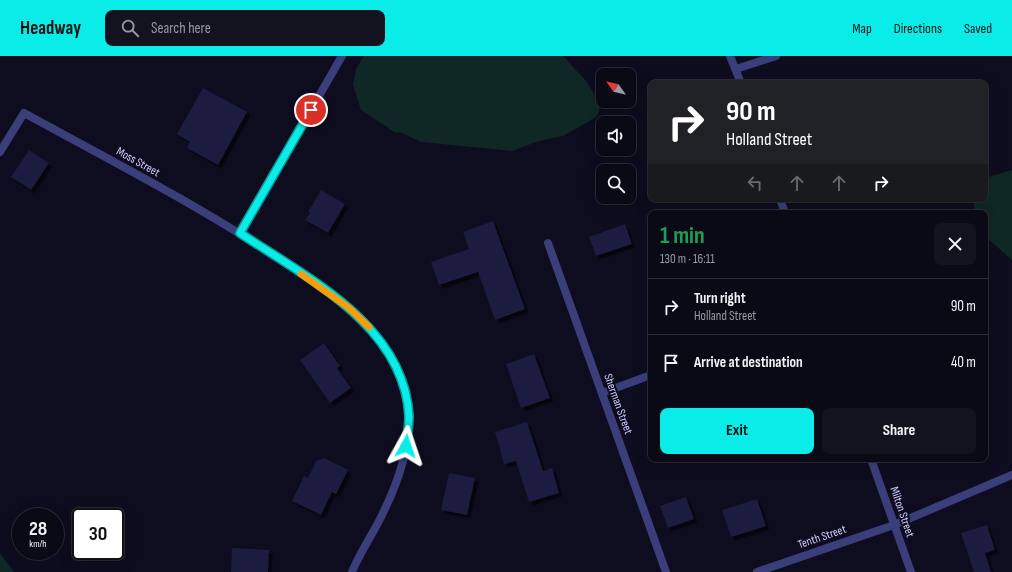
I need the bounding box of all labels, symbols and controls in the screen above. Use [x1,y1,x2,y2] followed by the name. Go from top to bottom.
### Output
[105,10,385,46] search box
[20,17,81,40] text: Headway
[119,17,141,39] icon: search
[151,19,211,38] text: Search here
[852,20,872,37] text: Map
[894,20,942,37] text: Directions
[964,20,992,37] text: Saved
[596,68,636,108] north arrow
[596,68,636,204] map controls
[294,93,328,127] pin
[726,95,776,128] text: 90 m
[660,96,712,148] icon: right
[300,99,322,121] icon: arrive
[596,116,636,156] button: sound
[726,129,812,150] text: Holland Street
[113,144,163,180] street label: Moss Street
[596,164,636,204] button: search
[744,172,766,194] icon: left
[786,172,808,194] icon: ahead
[828,172,850,194] icon: ahead
[870,172,892,194] icon: right
[660,221,705,250] text: 1 min
[934,223,976,265] button: close
[660,251,715,267] text: 130 m · 16:11
[694,289,746,308] text: Turn right
[660,296,682,318] icon: right
[951,297,976,316] text: 90 m
[694,308,756,324] text: Holland Street
[660,352,682,374] icon: arrive
[694,353,803,372] text: Arrive at destination
[951,353,976,372] text: 40 m
[600,372,636,437] street label: Sherman Street
[660,408,814,454] button: Exit
[822,408,976,454] button: Share
[385,425,427,467] position arrow
[886,485,918,540] street label: Milton Street
[72,508,124,560] speed limit sign: 30
[29,517,47,541] text: 28
[796,522,848,552] street label: Tenth Street
[29,538,47,550] text: km/h

